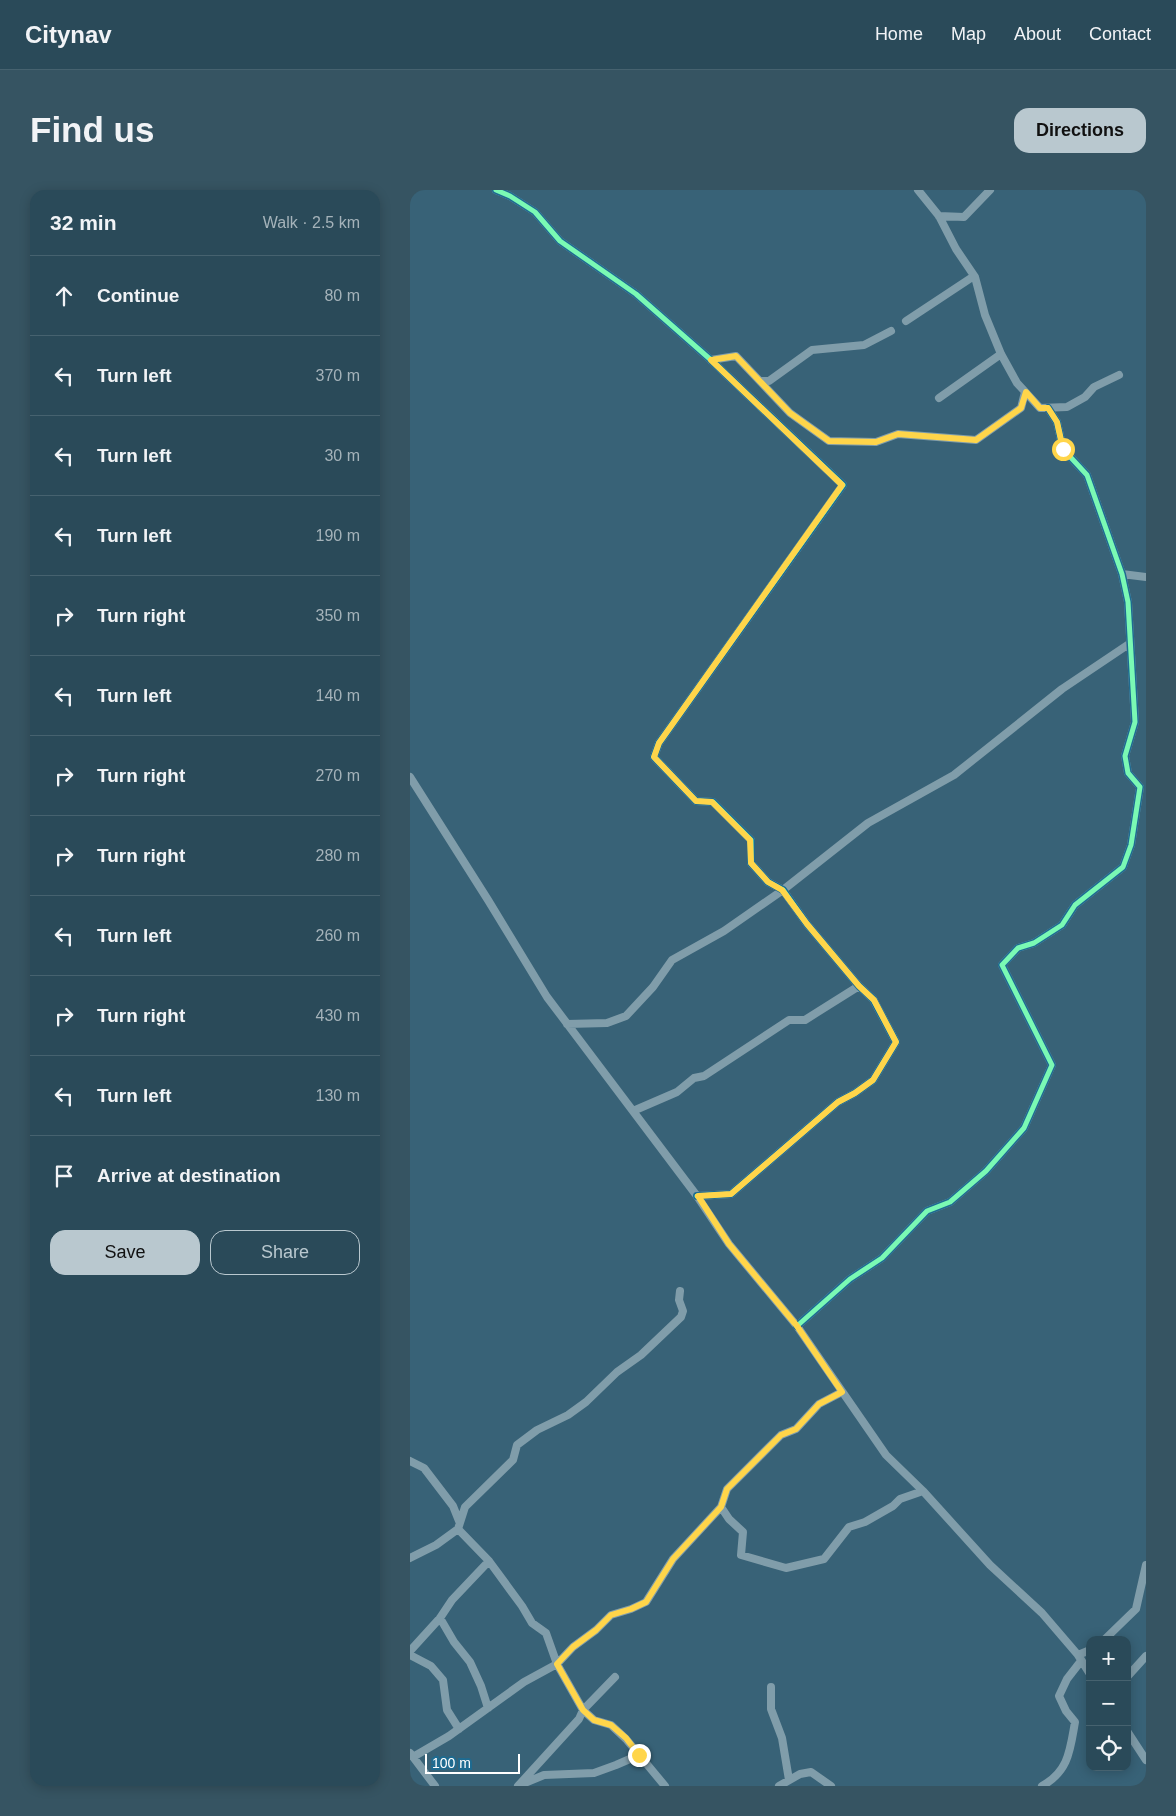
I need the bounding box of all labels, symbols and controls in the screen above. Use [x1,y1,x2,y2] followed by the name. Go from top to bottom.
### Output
[25,21,112,48] text: Citynav
[875,24,923,44] text: Home
[951,24,986,44] text: Map
[1014,24,1061,44] text: About
[1089,24,1151,44] text: Contact
[1014,108,1146,153] button: Directions
[30,110,154,149] text: Find us
[50,211,117,234] text: 32 min
[263,214,360,231] text: Walk · 2.5 km
[50,282,78,310] icon: ahead
[97,285,179,306] text: Continue
[324,287,360,304] text: 80 m
[50,362,78,390] icon: left
[97,365,172,386] text: Turn left
[316,367,360,384] text: 370 m
[1052,438,1075,461] route start
[50,442,78,470] icon: left
[97,445,172,466] text: Turn left
[324,447,360,464] text: 30 m
[50,522,78,550] icon: left
[97,525,172,546] text: Turn left
[316,527,360,544] text: 190 m
[50,602,78,630] icon: right
[97,605,185,626] text: Turn right
[316,607,360,624] text: 350 m
[50,682,78,710] icon: left
[97,685,172,706] text: Turn left
[316,687,360,704] text: 140 m
[50,762,78,790] icon: right
[97,765,185,786] text: Turn right
[316,767,360,784] text: 270 m
[50,842,78,870] icon: right
[97,845,185,866] text: Turn right
[316,847,360,864] text: 280 m
[50,922,78,950] icon: left
[97,925,172,946] text: Turn left
[316,927,360,944] text: 260 m
[50,1002,78,1030] icon: right
[97,1005,185,1026] text: Turn right
[316,1007,360,1024] text: 430 m
[50,1082,78,1110] icon: left
[97,1085,172,1106] text: Turn left
[316,1087,360,1104] text: 130 m
[50,1162,78,1190] icon: arrive
[97,1165,281,1186] text: Arrive at destination
[50,1230,200,1275] button: Save
[210,1230,360,1275] button: Share
[1086,1636,1131,1771] map controls
[1086,1636,1131,1681] button: +
[1086,1681,1131,1726] button: −
[1086,1726,1131,1771] button: locate
[628,1744,651,1767] route end
[425,1751,520,1774] scale bar
[432,1755,471,1771] text: 100 m

